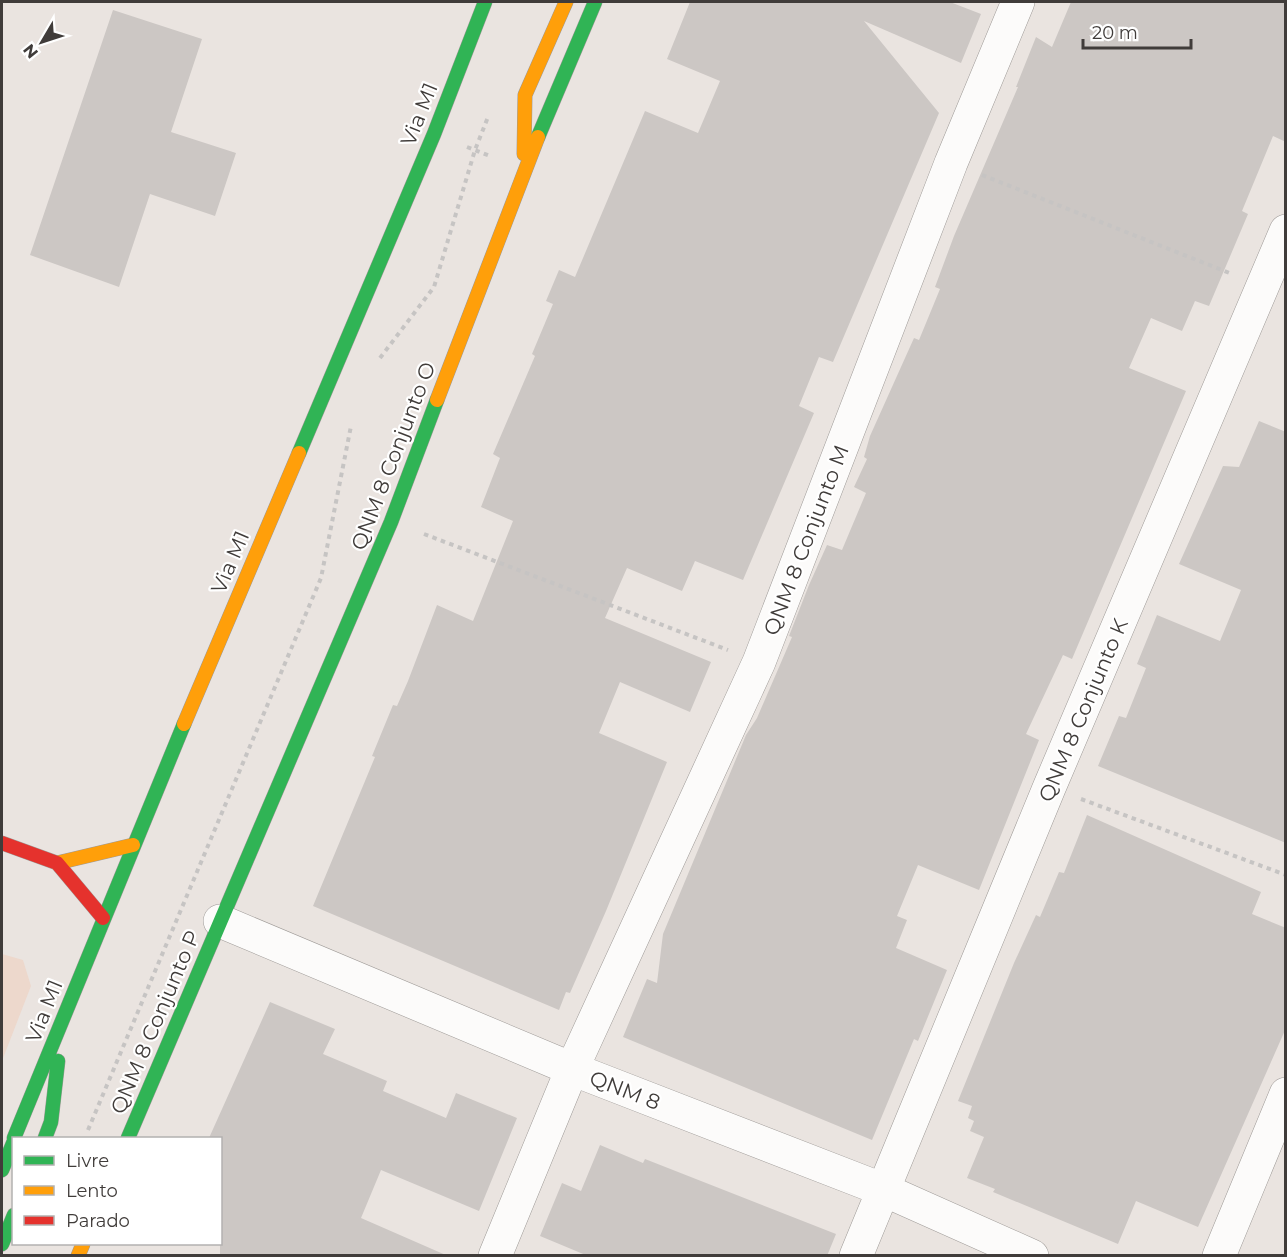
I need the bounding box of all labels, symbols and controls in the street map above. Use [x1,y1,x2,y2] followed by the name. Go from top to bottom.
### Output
[12,12,72,72] north arrow
[1083,12,1191,50] scale bar
[1092,22,1138,44] text: 20 m
[19,40,42,62] text: N
[395,79,443,149] street label: Via M1
[346,358,440,554] street label: QNM 8 Conjunto O
[758,441,854,639] street label: QNM 8 Conjunto M
[206,527,254,597] street label: Via M1
[1033,615,1133,805] street label: QNM 8 Conjunto K
[105,927,205,1117] street label: QNM 8 Conjunto P
[20,976,68,1046] street label: Via M1
[586,1065,664,1115] street label: QNM 8
[12,1137,222,1245] legend
[66,1150,109,1172] text: Livre
[66,1180,118,1202] text: Lento
[66,1210,130,1232] text: Parado

